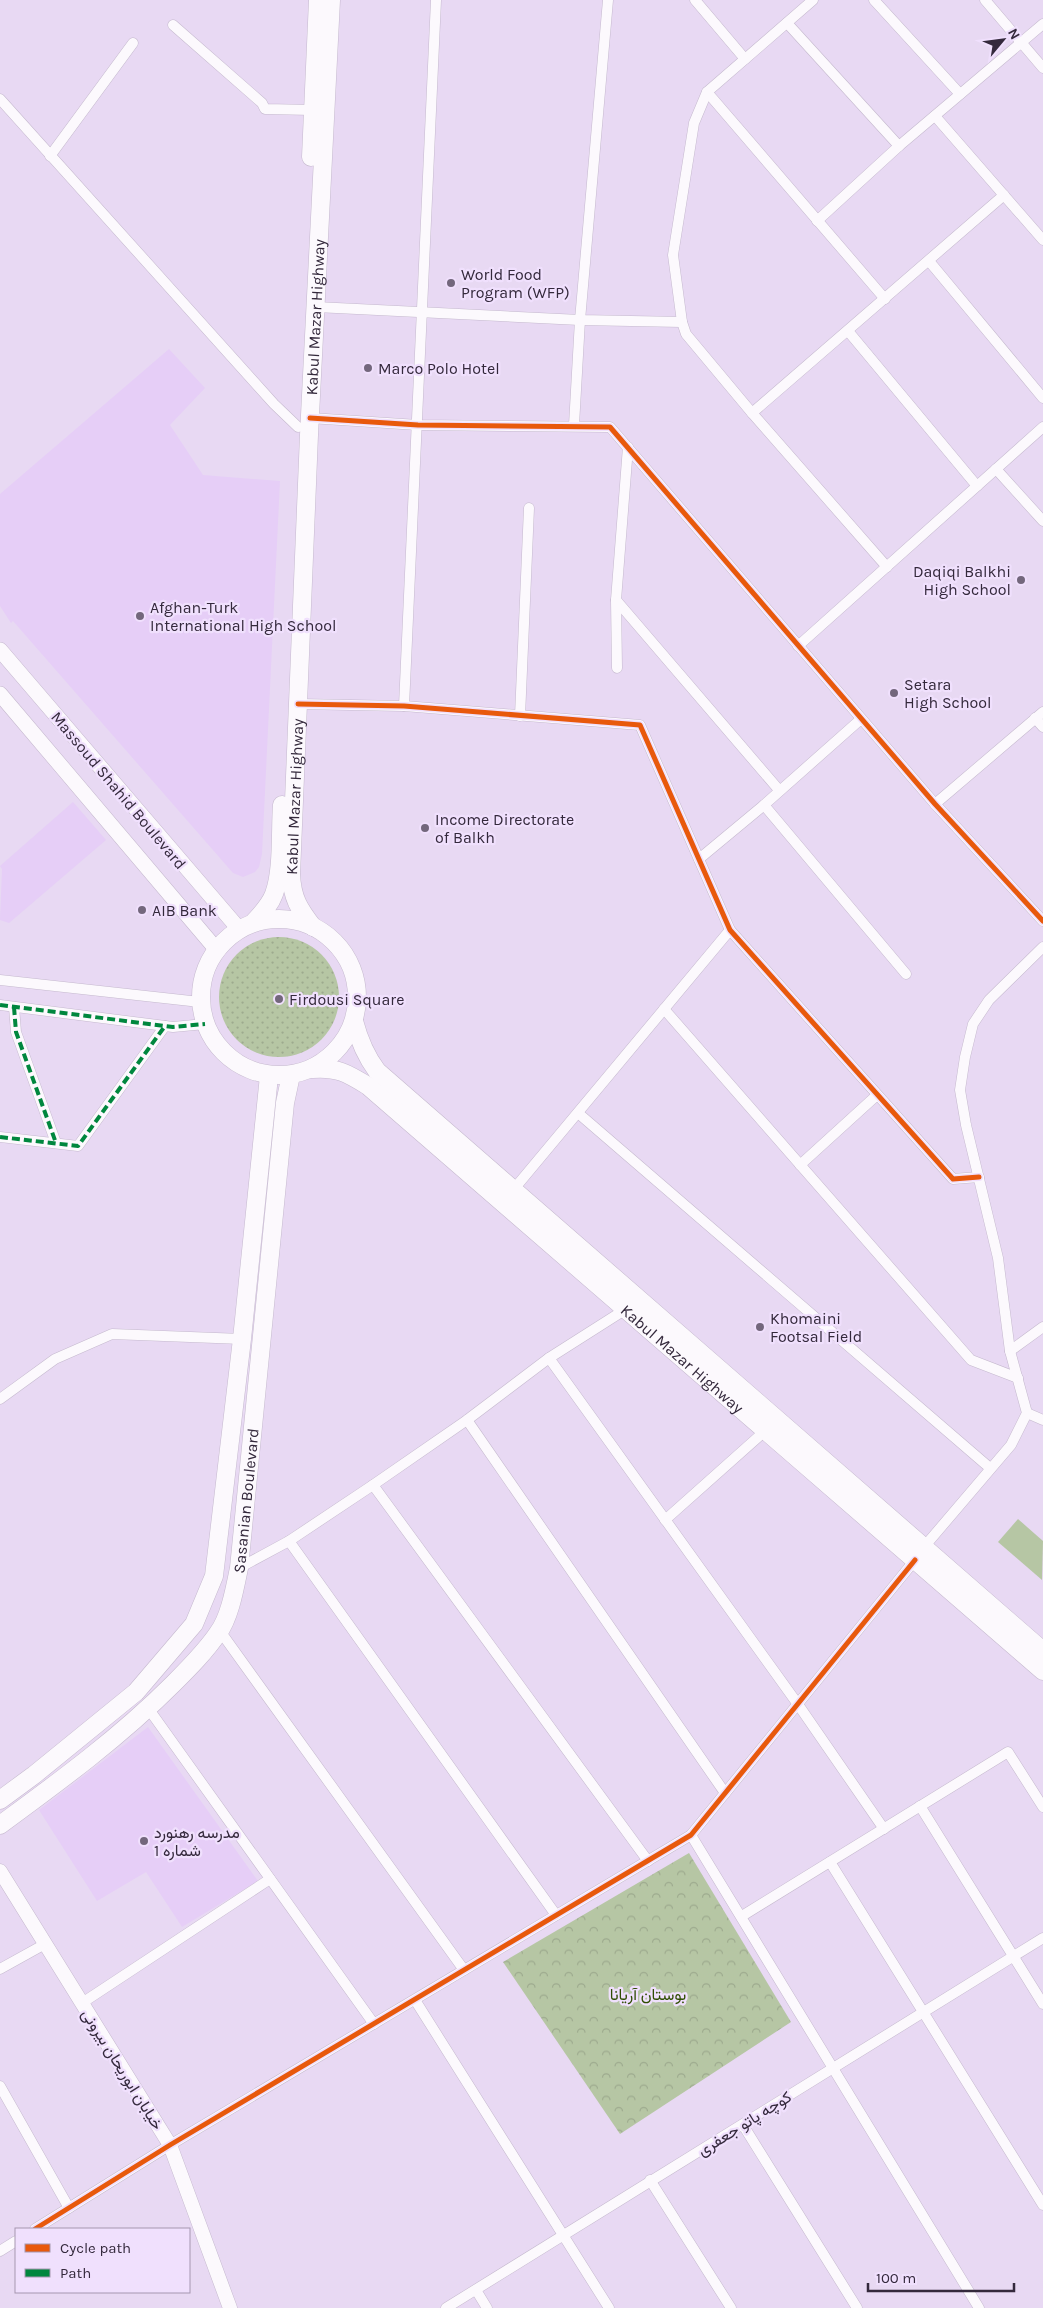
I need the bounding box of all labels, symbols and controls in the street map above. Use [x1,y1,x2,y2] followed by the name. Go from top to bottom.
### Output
[978,15,1028,65] north arrow
[1004,25,1024,42] text: N
[302,238,329,396] street label: Kabul Mazar Highway
[461,265,570,302] place label: World Food Program (WFP)
[445,277,457,289] marker: World Food Program (WFP)
[378,359,500,378] place label: Marco Polo Hotel
[362,362,374,374] marker: Marco Polo Hotel
[913,562,1011,599] place label: Daqiqi Balkhi High School
[1015,574,1027,586] marker: Daqiqi Balkhi High School
[150,598,336,635] place label: Afghan-Turk International High School
[134,610,146,622] marker: Afghan-Turk International High School
[904,675,992,712] place label: Setara High School
[888,687,900,699] marker: Setara High School
[47,708,190,873] street label: Massoud Shahid Boulevard
[282,718,307,875] street label: Kabul Mazar Highway
[435,810,574,847] place label: Income Directorate of Balkh
[419,822,431,834] marker: Income Directorate of Balkh
[152,901,217,920] place label: AIB Bank
[136,904,148,916] marker: AIB Bank
[289,990,404,1009] place label: Firdousi Square
[273,993,285,1005] marker: Firdousi Square
[617,1300,748,1418] street label: Kabul Mazar Highway
[770,1309,862,1346] place label: Khomaini Footsal Field
[754,1321,766,1333] marker: Khomaini Footsal Field
[229,1427,263,1575] street label: Sasanian Boulevard
[154,1823,240,1861] place label: مدرسه رهنورد شماره 1
[138,1835,150,1847] marker: مدرسه رهنورد شماره 1
[610,1985,686,2005] park label: بوستان آریانا
[77,2005,168,2134] street label: خیابان ابوریحان بیرونی
[694,2087,796,2162] street label: کوچه پاتو جعفری
[15,2228,190,2293] legend
[60,2239,131,2257] text: Cycle path
[868,2260,1014,2292] scale bar
[60,2264,91,2282] text: Path
[876,2269,916,2287] text: 100 m

